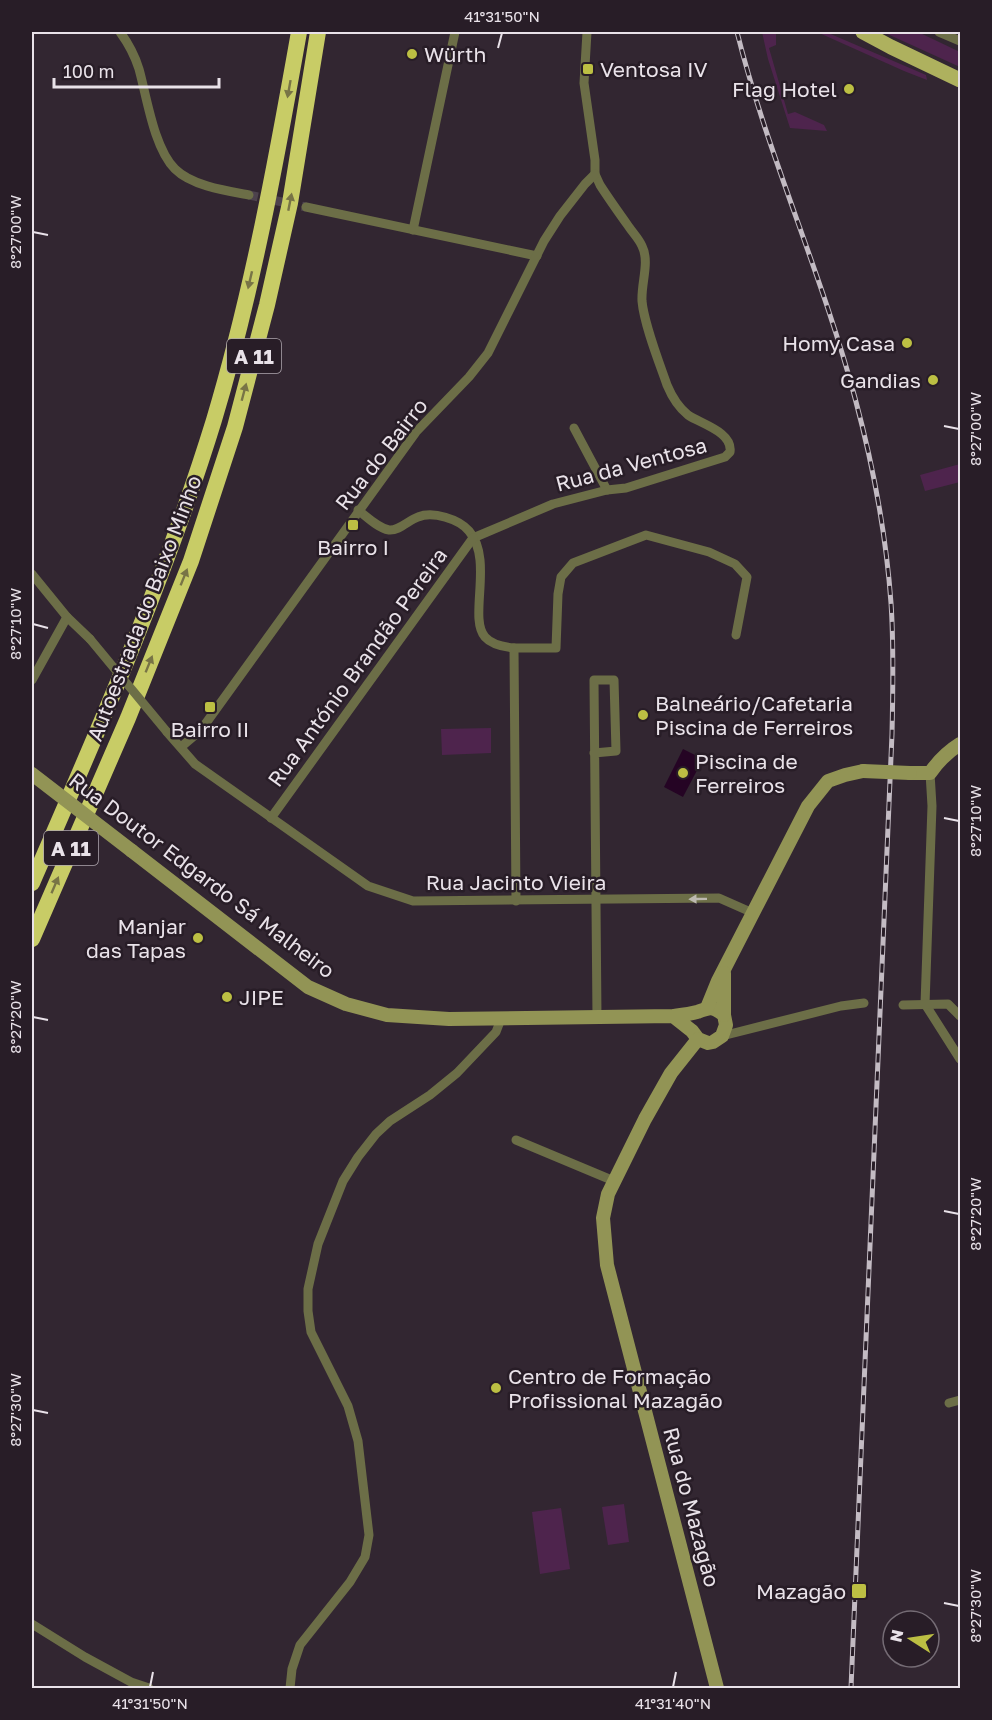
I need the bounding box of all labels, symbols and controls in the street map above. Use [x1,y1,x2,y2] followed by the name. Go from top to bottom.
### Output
[464,7,540,25] text: 41°31'50"N
[424,41,486,67] place label: Würth
[405,47,419,61] marker: Würth
[54,51,219,89] scale bar
[600,56,708,82] place label: Ventosa IV
[63,60,114,82] text: 100 m
[581,62,595,76] marker: Ventosa IV
[732,76,837,102] place label: Flag Hotel
[284,80,293,99] one-way arrow
[842,82,856,96] marker: Flag Hotel
[286,193,295,212] one-way arrow
[6,195,24,269] text: 8°27'00"W
[245,271,255,290] one-way arrow
[782,330,895,356] place label: Homy Casa
[900,336,914,350] marker: Homy Casa
[227,339,281,373] road number: A 11
[840,367,921,393] place label: Gandias
[926,373,940,387] marker: Gandias
[240,383,249,401] one-way arrow
[966,392,984,466] text: 8°27'00"W
[329,393,433,515] street label: Rua do Bairro
[553,431,709,497] street label: Rua da Ventosa
[81,472,207,744] street label: Autoestrada do Baixo Minho
[346,518,360,532] marker: Bairro I
[317,534,389,560] place label: Bairro I
[262,543,452,791] street label: Rua António Brandão Pereira
[180,568,189,586] one-way arrow
[6,588,24,660] text: 8°27'10"W
[144,655,154,673] one-way arrow
[655,690,853,740] place label: Balneário/Cafetaria Piscina de Ferreiros
[203,700,217,714] marker: Bairro II
[636,708,650,722] marker: Balneário/Cafetaria Piscina de Ferreiros
[171,716,249,742] place label: Bairro II
[695,748,798,798] place label: Piscina de Ferreiros
[676,766,690,780] marker: Piscina de Ferreiros
[64,767,340,983] street label: Rua Doutor Edgardo Sá Malheiro
[966,785,984,857] text: 8°27'10"W
[44,831,98,865] road number: A 11
[426,869,606,895] street label: Rua Jacinto Vieira
[50,876,60,894] one-way arrow
[688,894,707,903] one-way arrow
[86,913,186,963] place label: Manjar das Tapas
[191,931,205,945] marker: Manjar das Tapas
[6,980,24,1054] text: 8°27'20"W
[239,984,284,1010] place label: JIPE
[220,990,234,1004] marker: JIPE
[966,1177,984,1251] text: 8°27'20"W
[508,1363,723,1413] place label: Centro de Formação Profissional Mazagão
[6,1373,24,1447] text: 8°27'30"W
[489,1381,503,1395] marker: Centro de Formação Profissional Mazagão
[658,1424,726,1590] street label: Rua do Mazagão
[966,1569,984,1643] text: 8°27'30"W
[756,1578,846,1604] place label: Mazagão
[850,1582,868,1600] marker: Mazagão
[881,1609,941,1669] north arrow
[885,1628,907,1644] text: N
[112,1694,188,1712] text: 41°31'50"N
[635,1694,711,1712] text: 41°31'40"N

